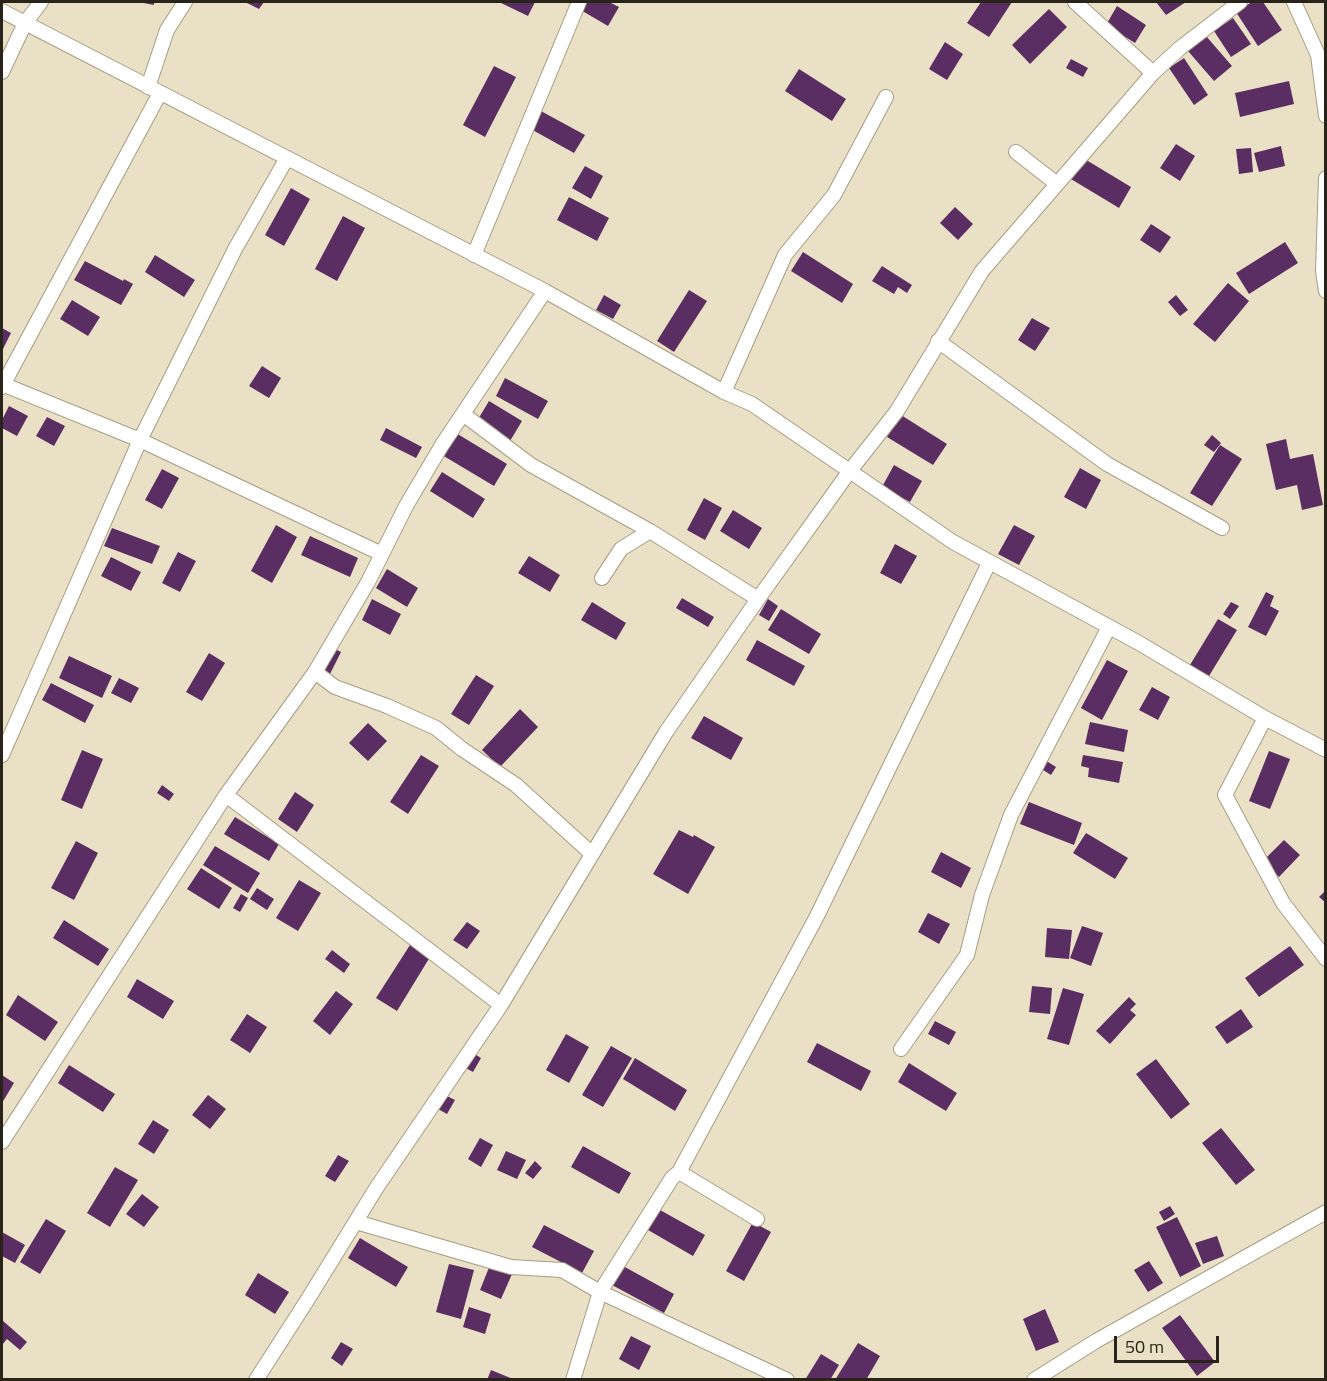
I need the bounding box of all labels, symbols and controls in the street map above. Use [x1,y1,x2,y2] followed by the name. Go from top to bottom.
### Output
[1117,1324,1222,1362] scale bar
[1125,1333,1164,1360] text: 50 m

